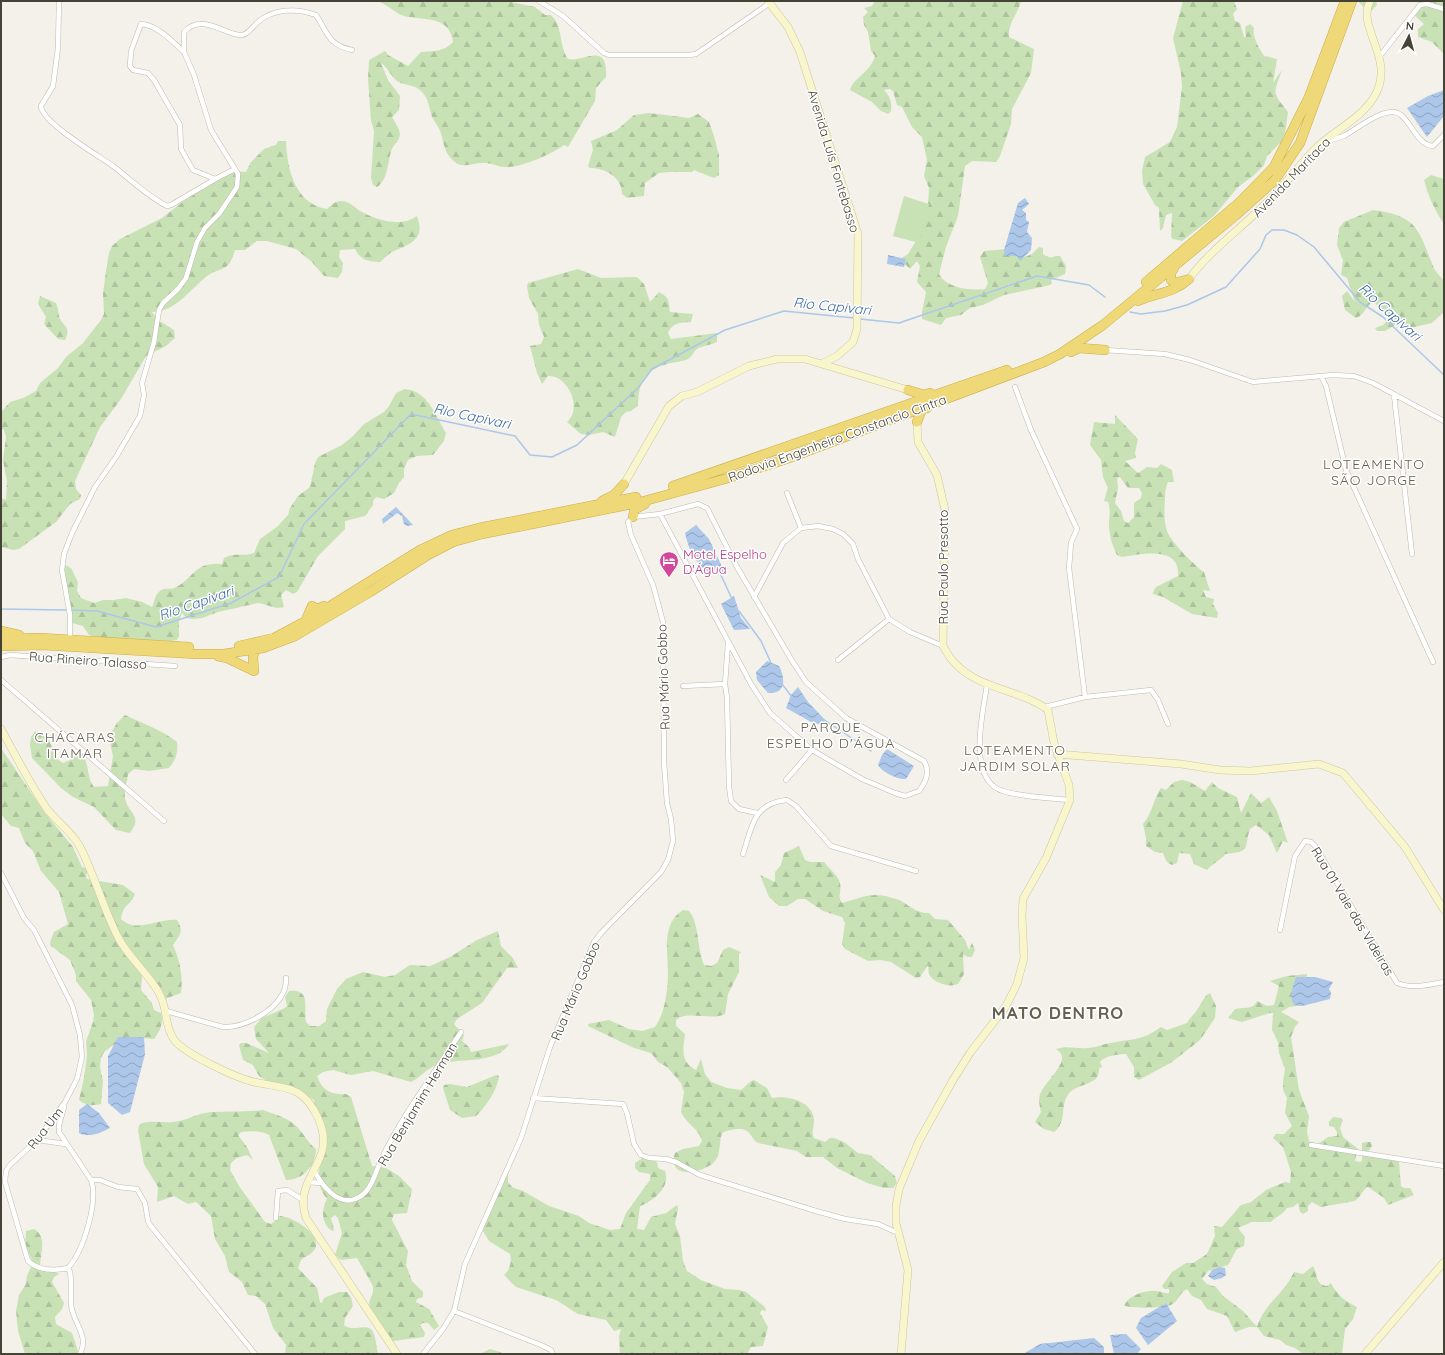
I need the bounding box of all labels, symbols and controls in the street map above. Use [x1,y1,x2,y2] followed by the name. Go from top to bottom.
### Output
[1389,16,1429,56] north arrow
[1405,19,1415,33] text: N
[805,88,863,235] street label: Avenida Luís Fontebasso
[1249,134,1333,220] street label: Avenida Maritaca
[1355,279,1426,346] water label: Rio Capivari
[792,293,874,319] water label: Rio Capivari
[726,391,948,485] street label: Rodovia Engenheiro Constancio Cintra
[432,399,514,433] water label: Rio Capivari
[1323,455,1425,489] district label: LOTEAMENTO SÃO JORGE
[935,509,951,624] street label: Rua Paulo Presotto
[683,546,767,577] place label: Motel Espelho D'Água
[658,550,680,578] hotel icon: Motel Espelho D'Água
[156,581,238,624] water label: Rio Capivari
[653,624,673,730] street label: Rua Mário Gobbo
[29,648,148,672] street label: Rua Rineiro Talasso
[767,718,895,752] district label: PARQUE ESPELHO D'ÁGUA
[35,728,115,762] district label: CHÁCARAS ITAMAR
[959,741,1071,775] district label: LOTEAMENTO JARDIM SOLAR
[1308,844,1398,978] street label: Rua 01 Vale das Videiras
[547,939,603,1043] street label: Rua Mário Gobbo
[992,1002,1124,1023] district label: MATO DENTRO
[374,1039,460,1169] street label: Rua Benjamim Herman
[24,1104,66,1152] street label: Rua Um

